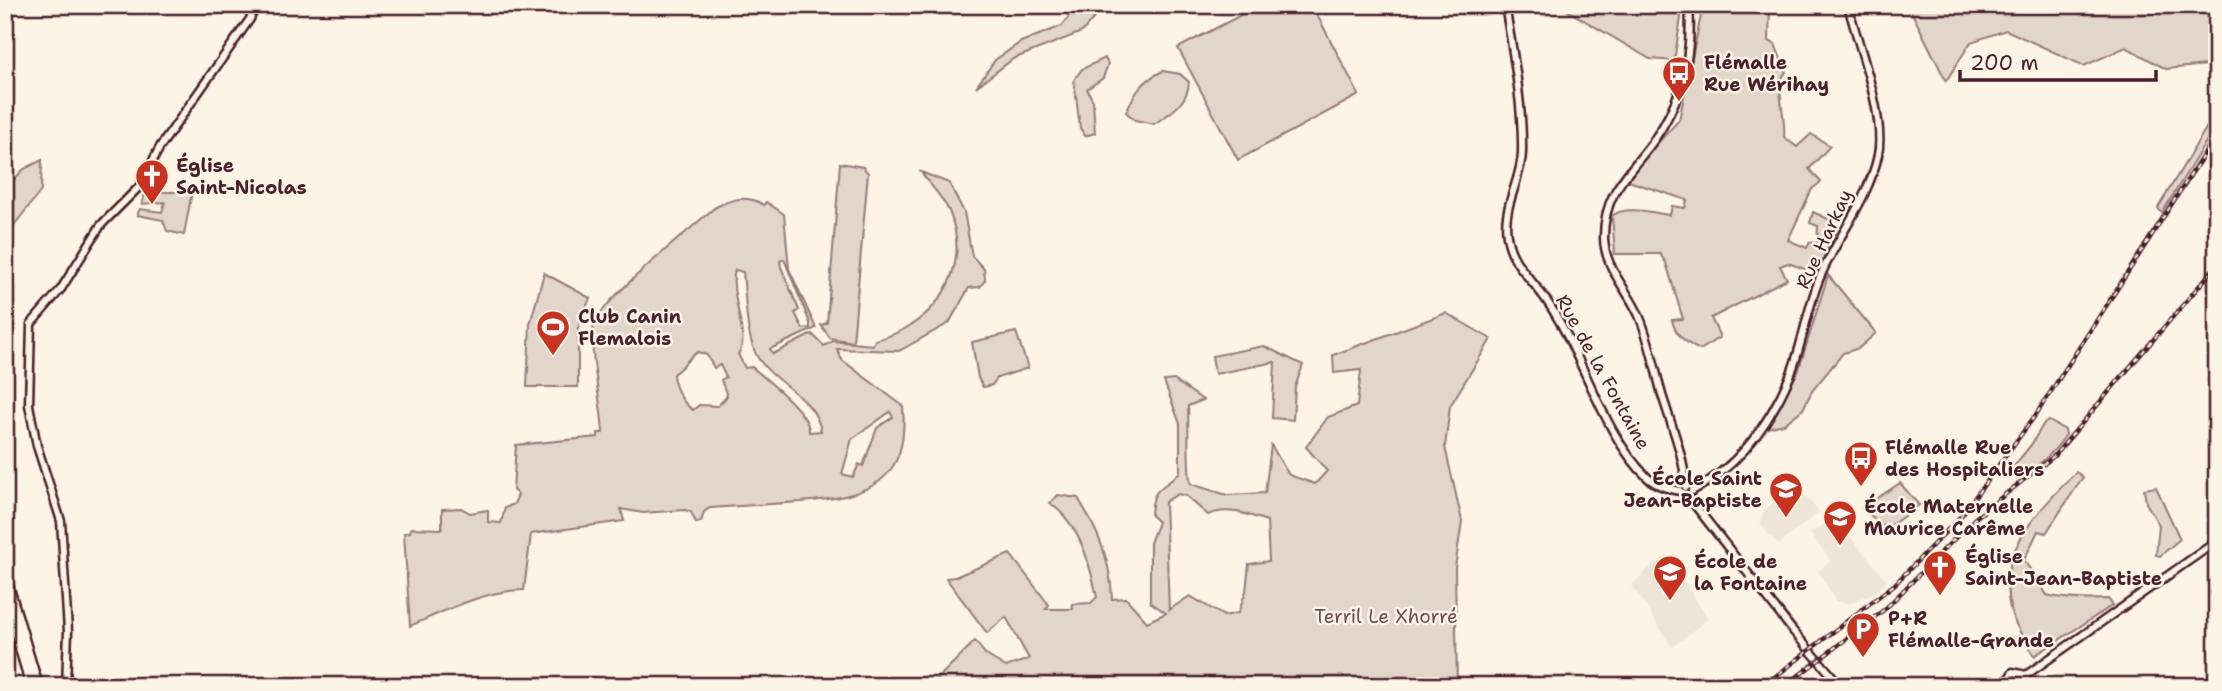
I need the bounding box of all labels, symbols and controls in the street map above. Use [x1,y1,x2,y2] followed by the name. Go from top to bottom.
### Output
[1960,38,2156,82] scale bar
[1970,49,2039,77] text: 200 m
[1704,50,1829,97] place label: Flémalle Rue Wérihay
[1660,54,1698,103] bus stop icon: Flémalle Rue Wérihay
[176,152,307,200] place label: Église Saint-Nicolas
[133,157,171,206] church icon: Église Saint-Nicolas
[1790,185,1858,293] street label: Rue Harkay
[1550,290,1656,454] street label: Rue de la Fontaine
[578,304,682,351] place label: Club Canin Flemalois
[534,308,572,357] sports icon: Club Canin Flemalois
[1885,435,2044,482] place label: Flémalle Rue des Hospitaliers
[1842,439,1880,488] bus stop icon: Flémalle Rue des Hospitaliers
[1623,465,1762,513] place label: École Saint Jean-Baptiste
[1767,470,1805,519] school or university icon: École Saint Jean-Baptiste
[1864,493,2033,541] place label: École Maternelle Maurice Carême
[1821,498,1859,547] school or university icon: École Maternelle Maurice Carême
[1965,543,2162,591] place label: Église Saint-Jean-Baptiste
[1694,548,1807,596] place label: École de la Fontaine
[1921,548,1959,597] church icon: Église Saint-Jean-Baptiste
[1651,553,1689,602] school or university icon: École de la Fontaine
[1314,604,1458,629] park label: Terril Le Xhorré
[1888,606,2054,653] place label: P+R Flémalle-Grande
[1844,610,1882,659] parking icon: P+R Flémalle-Grande

